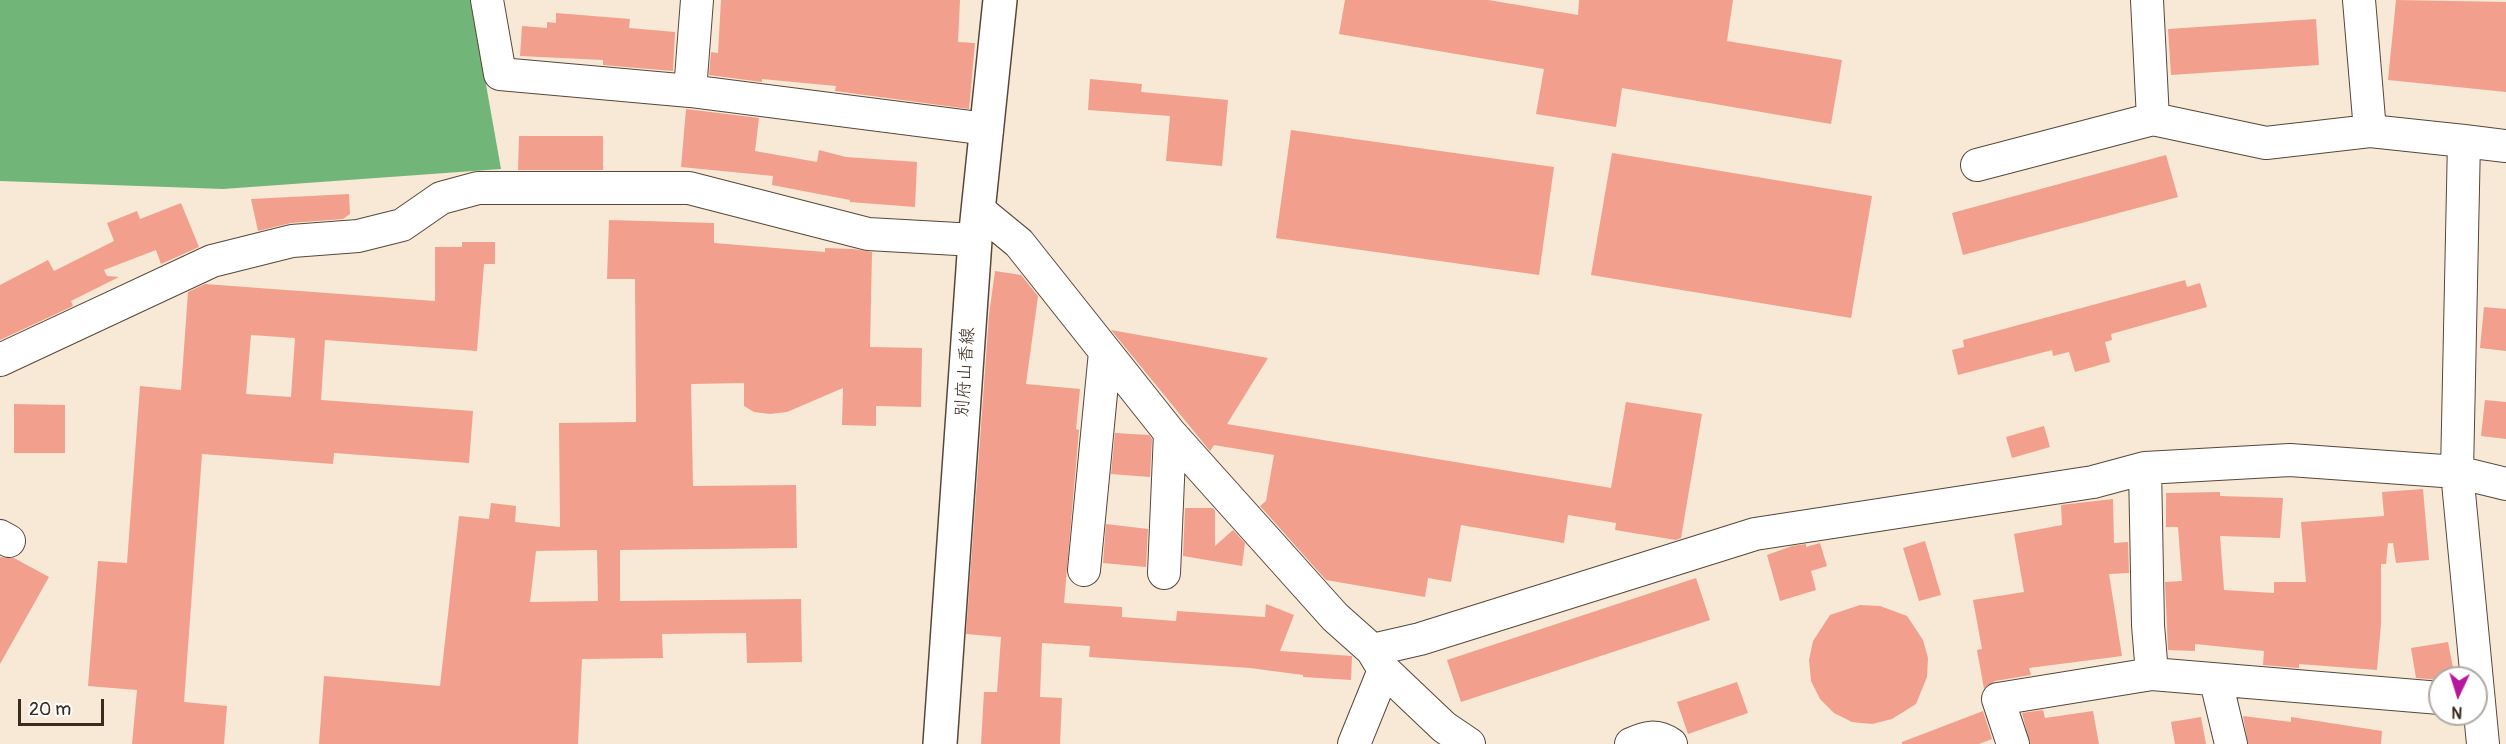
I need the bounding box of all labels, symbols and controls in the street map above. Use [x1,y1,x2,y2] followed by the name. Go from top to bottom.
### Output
[952,326,980,418] street label: 別府山香線
[2428,666,2488,726] north arrow
[21,687,106,725] scale bar
[29,698,71,721] text: 20 m
[2451,702,2463,722] text: N

